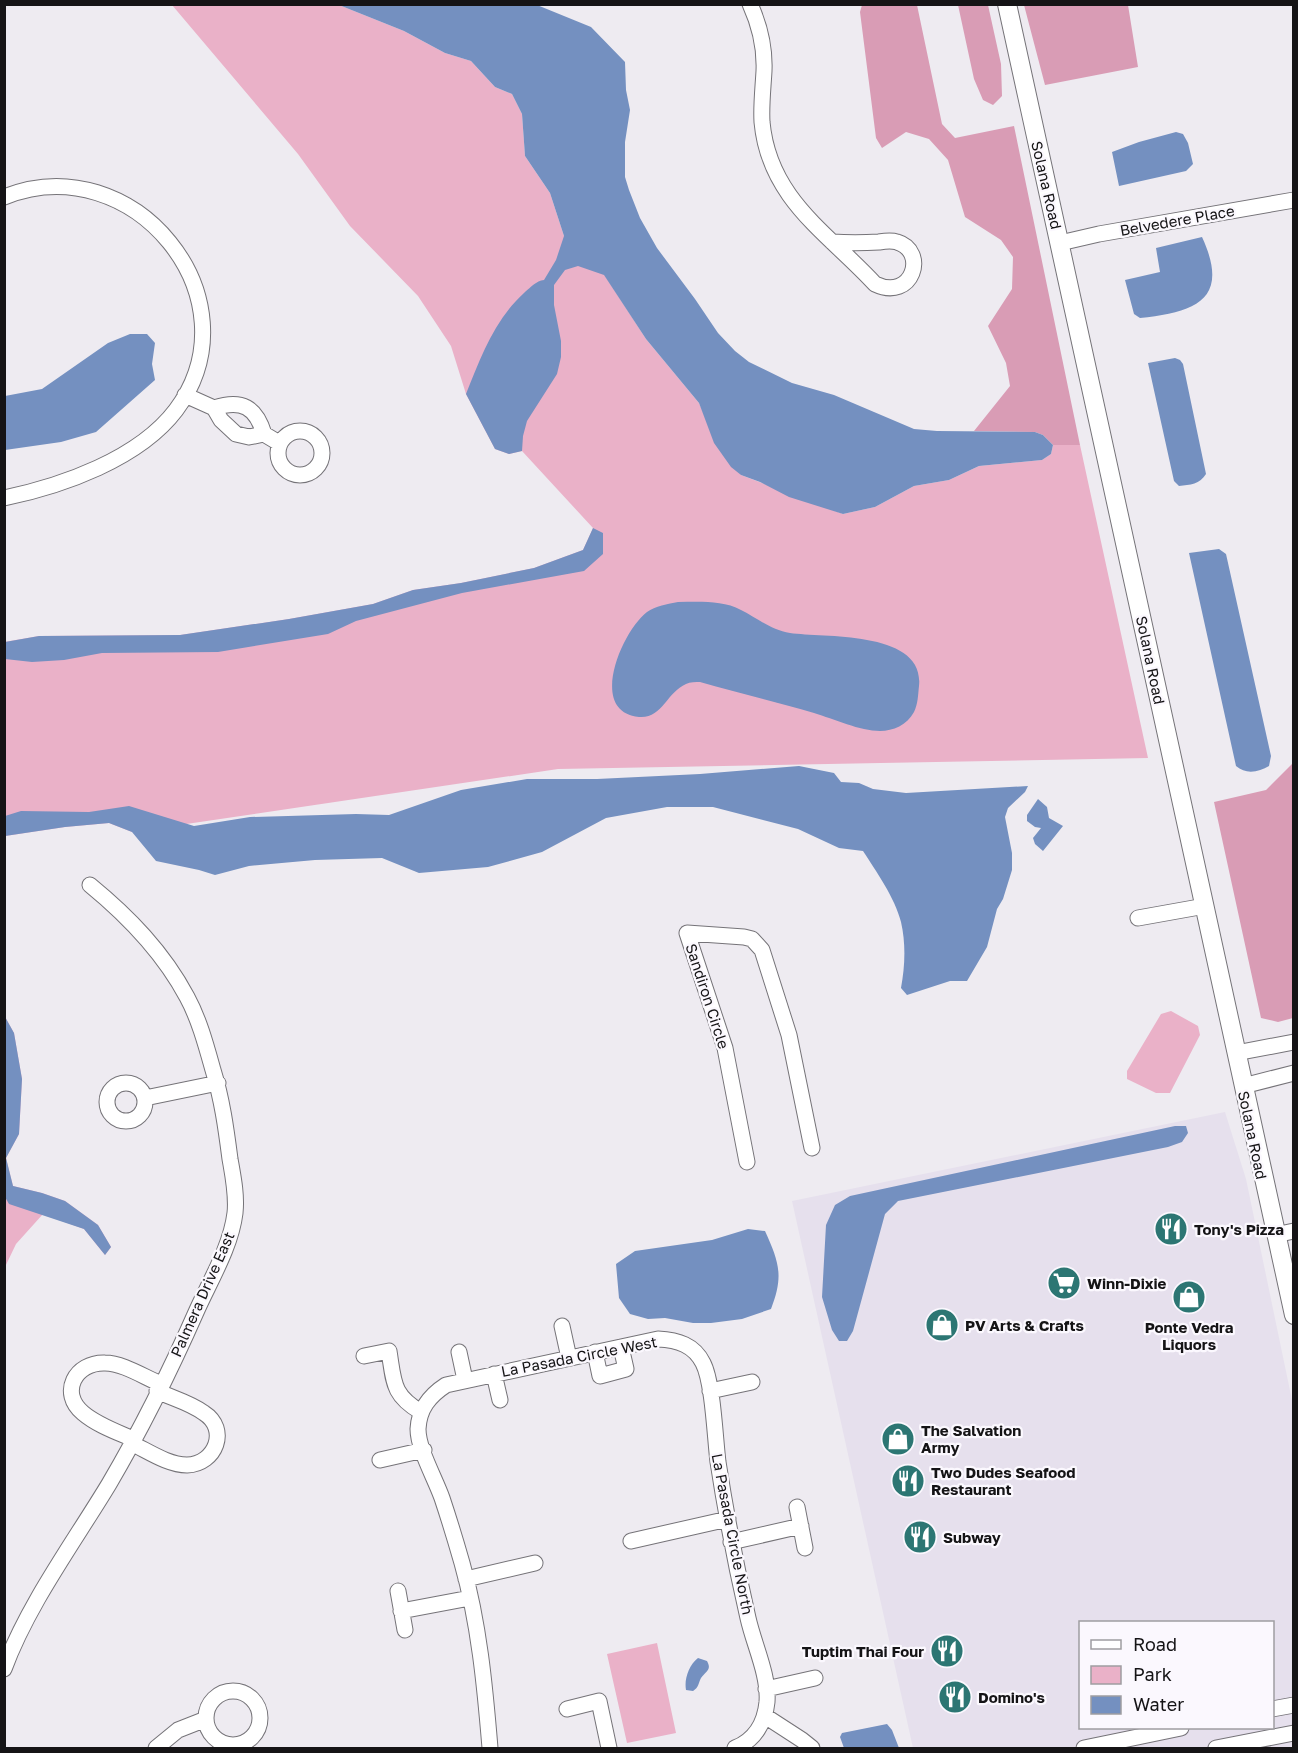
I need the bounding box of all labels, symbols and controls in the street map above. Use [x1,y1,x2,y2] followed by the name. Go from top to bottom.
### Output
[1028,139,1066,231] street label: Solana Road
[1118,201,1236,239] street label: Belvedere Place
[1133,614,1169,706] street label: Solana Road
[682,941,734,1051] street label: Sandiron Circle
[1235,1089,1271,1181] street label: Solana Road
[1153,1211,1189,1247] restaurant icon: Tony's Pizza
[1194,1220,1284,1238] place label: Tony's Pizza
[166,1229,238,1359] street label: Palmera Drive East
[1046,1265,1082,1301] supermarket icon: Winn-Dixie
[1087,1274,1167,1292] place label: Winn-Dixie
[1171,1279,1207,1315] shop icon: Ponte Vedra Liquors
[924,1307,960,1343] shop icon: PV Arts & Crafts
[965,1316,1084,1334] place label: PV Arts & Crafts
[1145,1318,1234,1353] place label: Ponte Vedra Liquors
[499,1332,659,1380] street label: La Pasada Circle West
[880,1421,916,1457] shop icon: The Salvation Army
[921,1421,1021,1456] place label: The Salvation Army
[709,1452,757,1616] street label: La Pasada Circle North
[890,1463,926,1499] restaurant icon: Two Dudes Seafood Restaurant
[931,1463,1076,1498] place label: Two Dudes Seafood Restaurant
[902,1519,938,1555] restaurant icon: Subway
[943,1528,1001,1546] place label: Subway
[1079,1621,1274,1729] legend
[929,1633,965,1669] restaurant icon: Tuptim Thai Four
[1133,1633,1177,1655] text: Road
[802,1642,924,1660] place label: Tuptim Thai Four
[1133,1663,1172,1685] text: Park
[937,1679,973,1715] restaurant icon: Domino's
[978,1688,1045,1706] place label: Domino's
[1133,1693,1184,1715] text: Water

